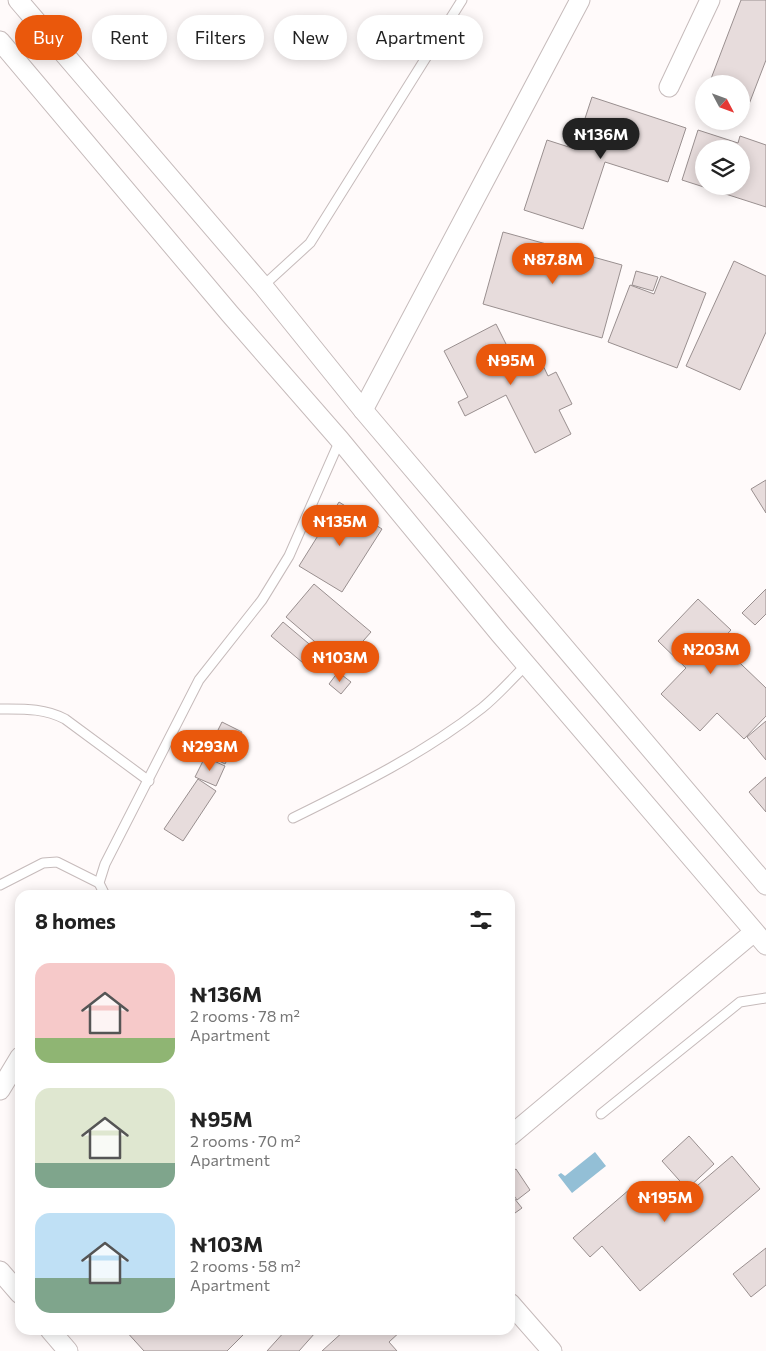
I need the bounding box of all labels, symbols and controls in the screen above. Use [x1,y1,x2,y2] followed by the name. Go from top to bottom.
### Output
[15,15,82,60] chip: Buy
[92,15,167,60] chip: Rent
[177,15,264,60] chip: Filters
[274,15,347,60] chip: New
[357,15,483,60] chip: Apartment
[695,75,750,130] north arrow
[695,75,750,195] map controls
[566,118,636,160] pin: ₦136M
[573,124,629,143] text: ₦136M
[695,140,750,195] button: layers
[512,242,594,285] pin: ₦87.8M
[523,249,583,268] text: ₦87.8M
[481,344,541,386] pin: ₦95M
[487,350,535,369] text: ₦95M
[305,504,375,547] pin: ₦135M
[313,511,367,530] text: ₦135M
[676,632,746,675] pin: ₦203M
[682,639,740,658] text: ₦203M
[305,640,375,683] pin: ₦103M
[312,647,368,666] text: ₦103M
[175,730,245,772] pin: ₦293M
[182,736,238,755] text: ₦293M
[467,906,495,934] icon: filters
[35,908,116,933] text: 8 homes
[190,981,262,1006] text: ₦136M
[75,983,135,1043] icon: home
[190,1006,300,1025] text: 2 rooms · 78 m²
[190,1025,270,1044] text: Apartment
[190,1106,253,1131] text: ₦95M
[75,1108,135,1168] icon: home
[190,1131,301,1150] text: 2 rooms · 70 m²
[190,1150,270,1169] text: Apartment
[630,1180,700,1223] pin: ₦195M
[637,1187,693,1206] text: ₦195M
[190,1231,263,1256] text: ₦103M
[75,1233,135,1293] icon: home
[190,1256,301,1275] text: 2 rooms · 58 m²
[190,1275,270,1294] text: Apartment

